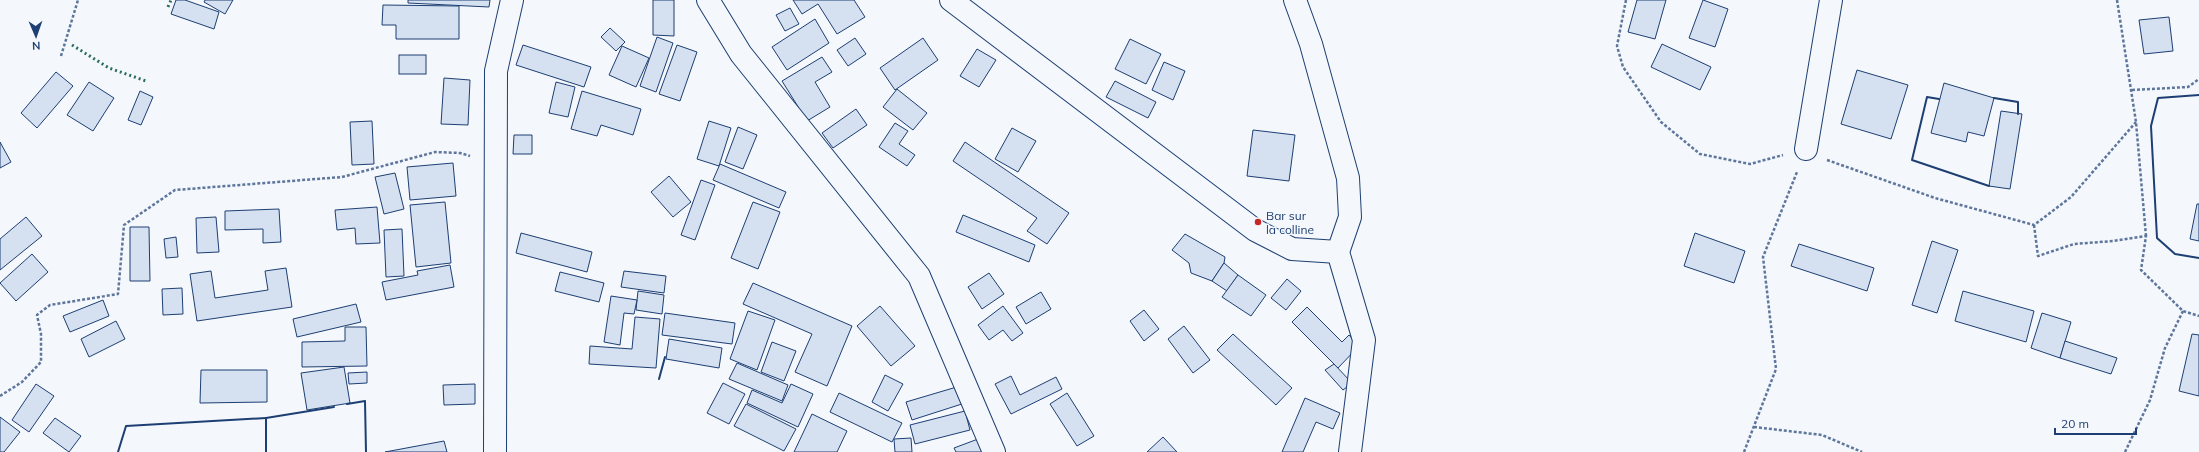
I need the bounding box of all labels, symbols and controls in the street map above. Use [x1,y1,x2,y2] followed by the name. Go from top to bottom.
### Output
[16,16,56,56] north arrow
[32,39,41,53] text: N
[1266,208,1314,237] place label: Bar sur la colline
[1253,217,1263,227] marker: Bar sur la colline
[2055,410,2136,436] scale bar
[2061,416,2089,431] text: 20 m

